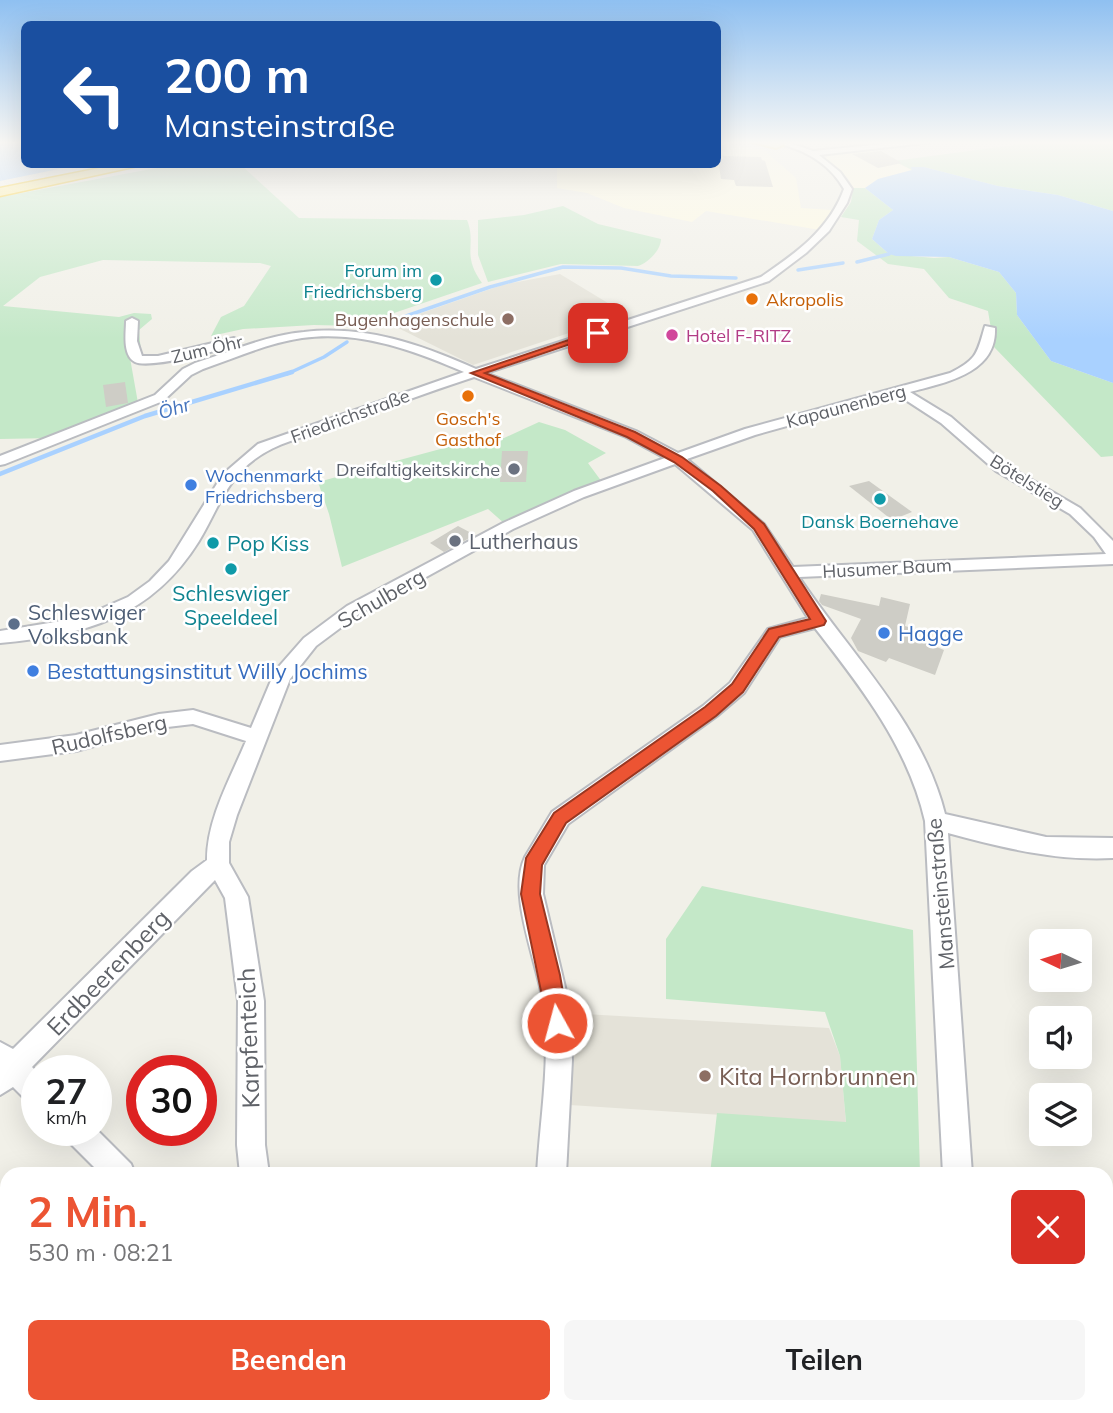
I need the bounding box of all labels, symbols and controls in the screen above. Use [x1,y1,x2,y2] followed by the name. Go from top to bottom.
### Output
[164,44,310,105] text: 200 m
[49,49,140,140] icon: left
[164,105,395,145] text: Mansteinstraße
[304,259,422,303] place label: Forum im Friedrichsberg
[428,272,444,288] marker: Forum im Friedrichsberg
[766,288,844,311] place label: Akropolis
[744,291,760,307] marker: Akropolis
[568,303,628,363] pin
[335,308,494,331] place label: Bugenhagenschule
[500,311,516,327] marker: Bugenhagenschule
[579,314,617,352] icon: arrive
[686,324,792,347] place label: Hotel F-RITZ
[664,327,680,343] marker: Hotel F-RITZ
[169,330,245,368] street label: Zum Öhr
[784,379,908,433] street label: Kapaunenberg
[287,384,413,448] street label: Friedrichstraße
[460,388,476,404] marker: Gosch's Gasthof
[155,391,194,424] water label: Öhr
[435,407,502,451] place label: Gosch's Gasthof
[986,449,1068,513] street label: Bötelstieg
[336,458,500,481] place label: Dreifaltigkeitskirche
[506,461,522,477] marker: Dreifaltigkeitskirche
[205,464,323,508] place label: Wochenmarkt Friedrichsberg
[183,477,199,493] marker: Wochenmarkt Friedrichsberg
[872,491,888,507] marker: Dansk Boernehave
[801,510,959,533] place label: Dansk Boernehave
[469,528,579,554] place label: Lutherhaus
[227,530,309,556] place label: Pop Kiss
[447,533,463,549] marker: Lutherhaus
[205,535,221,551] marker: Pop Kiss
[822,553,952,583] street label: Husumer Baum
[223,561,239,577] marker: Schleswiger Speeldeel
[332,562,430,634] street label: Schulberg
[172,580,290,630] place label: Schleswiger Speeldeel
[28,599,146,649] place label: Schleswiger Volksbank
[6,616,22,632] marker: Schleswiger Volksbank
[898,620,963,646] place label: Hagge
[876,625,892,641] marker: Hagge
[47,658,368,684] place label: Bestattungsinstitut Willy Jochims
[25,663,41,679] marker: Bestattungsinstitut Willy Jochims
[49,708,169,760] street label: Rudolfsberg
[920,817,960,971] street label: Mansteinstraße
[40,903,176,1041] street label: Erdbeerenberg
[1029,929,1092,992] north arrow
[1029,929,1092,1146] map controls
[231,967,265,1109] street label: Karpfenteich
[520,986,594,1060] position arrow
[1029,1006,1092,1069] button: sound
[126,1055,217,1146] speed limit sign: 30
[719,1061,916,1091] place label: Kita Hornbrunnen
[697,1068,713,1084] marker: Kita Hornbrunnen
[45,1069,88,1113] text: 27
[1029,1083,1092,1146] button: layers
[46,1106,87,1129] text: km/h
[28,1185,148,1238] text: 2 Min.
[1011,1190,1085,1264] button: close
[28,1238,173,1267] text: 530 m · 08:21
[28,1320,550,1400] button: Beenden
[564,1320,1085,1400] button: Teilen

